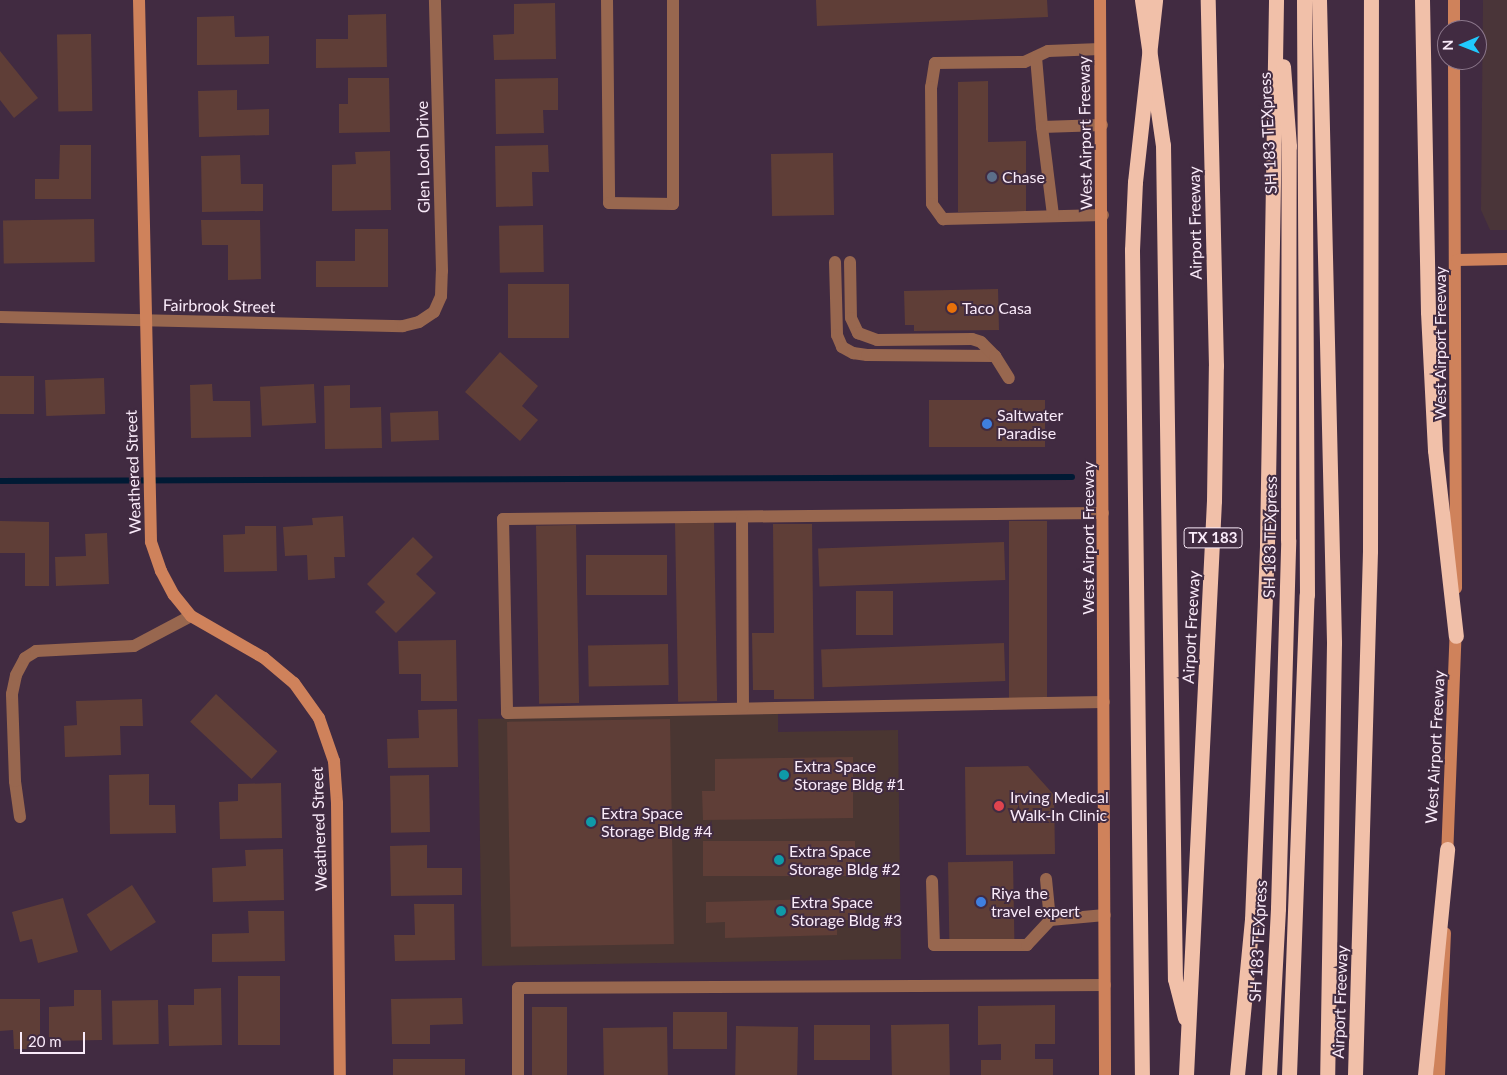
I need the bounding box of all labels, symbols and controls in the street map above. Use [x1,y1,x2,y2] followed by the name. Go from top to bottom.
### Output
[1437,20,1487,70] north arrow
[1439,40,1456,51] text: N
[1074,56,1096,210] street label: West Airport Freeway
[1255,71,1281,195] street label: SH 183 TEXpress
[412,101,434,213] street label: Glen Loch Drive
[1184,166,1206,280] street label: Airport Freeway
[1002,167,1045,187] place label: Chase
[986,171,998,183] marker: Chase
[1430,266,1450,420] street label: West Airport Freeway
[163,295,275,317] street label: Fairbrook Street
[962,298,1032,318] place label: Taco Casa
[946,302,958,314] marker: Taco Casa
[997,405,1063,443] place label: Saltwater Paradise
[121,410,145,534] street label: Weathered Street
[981,418,993,430] marker: Saltwater Paradise
[1078,461,1098,615] street label: West Airport Freeway
[1259,476,1281,598] street label: SH 183 TEXpress
[1183,526,1243,550] road number: TX 183
[1178,570,1204,684] street label: Airport Freeway
[1421,670,1449,824] street label: West Airport Freeway
[794,756,905,794] place label: Extra Space Storage Bldg #1
[307,767,331,891] street label: Weathered Street
[778,769,790,781] marker: Extra Space Storage Bldg #1
[1010,787,1109,825] place label: Irving Medical Walk-In Clinic
[992,799,1006,813] marker: Irving Medical Walk-In Clinic
[601,803,712,841] place label: Extra Space Storage Bldg #4
[585,816,597,828] marker: Extra Space Storage Bldg #4
[789,841,900,879] place label: Extra Space Storage Bldg #2
[773,854,785,866] marker: Extra Space Storage Bldg #2
[1245,879,1271,1003] street label: SH 183 TEXpress
[991,883,1080,921] place label: Riya the travel expert
[791,892,902,930] place label: Extra Space Storage Bldg #3
[975,896,987,908] marker: Riya the travel expert
[775,905,787,917] marker: Extra Space Storage Bldg #3
[1328,945,1352,1059] street label: Airport Freeway
[22,1022,88,1054] scale bar
[28,1032,62,1050] text: 20 m

